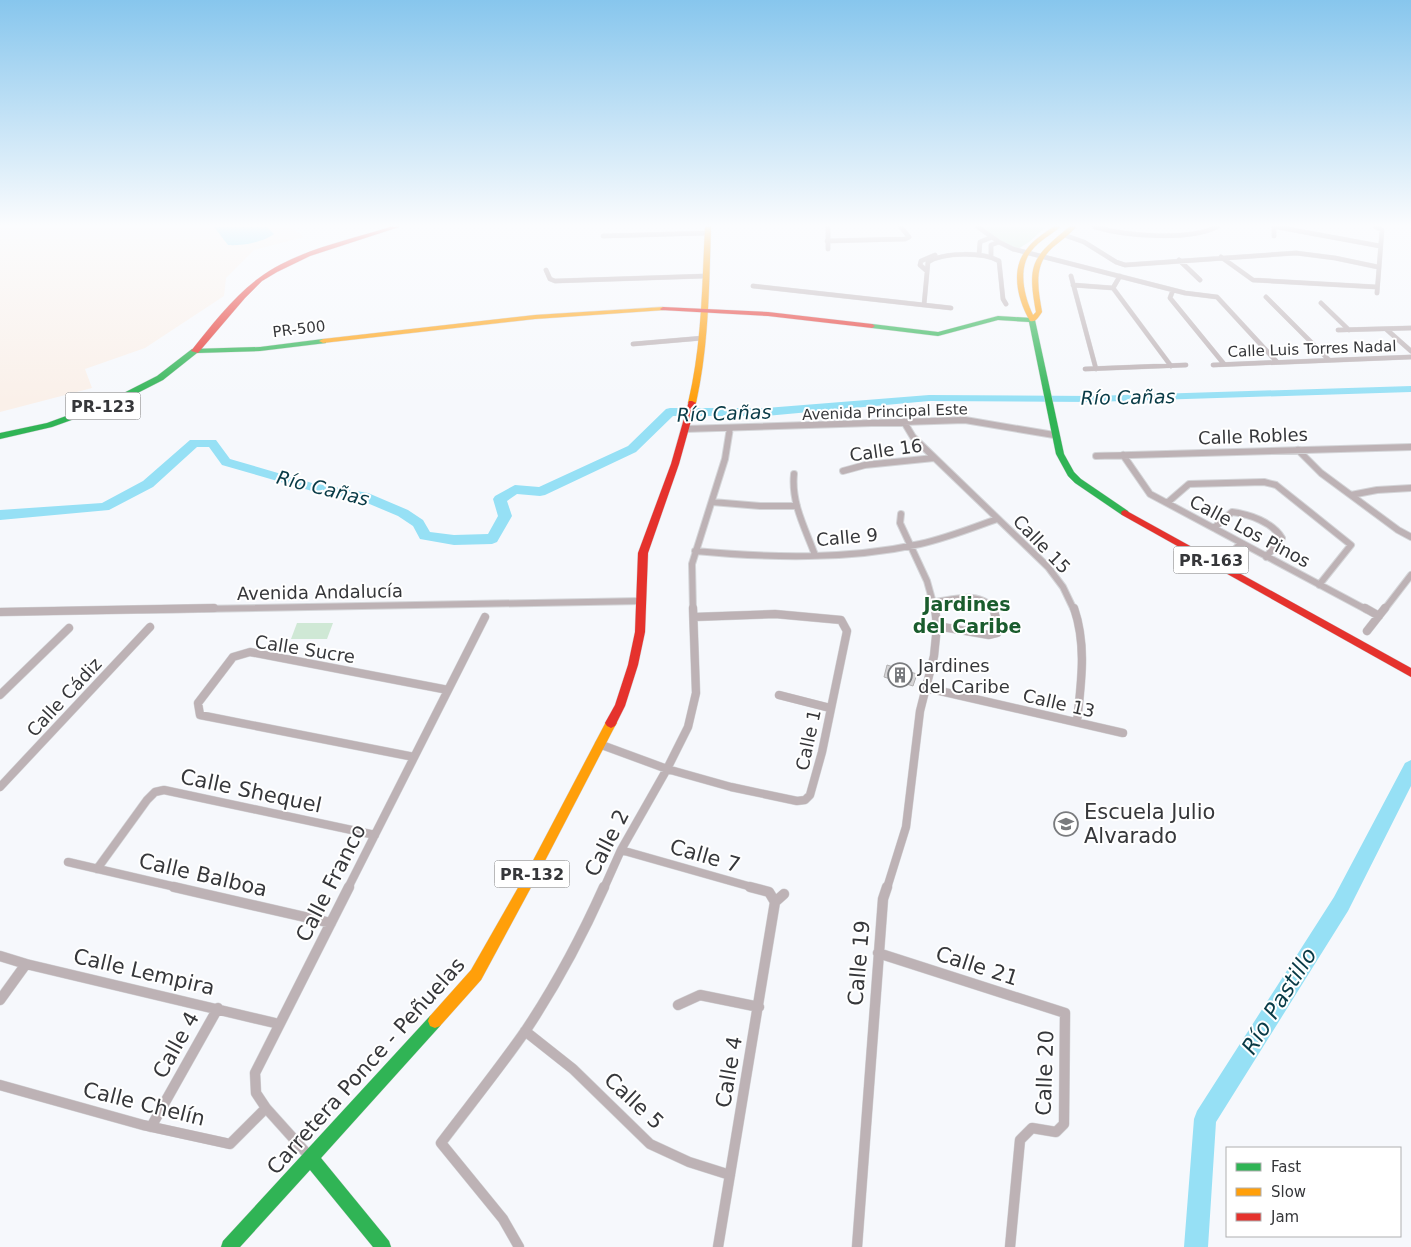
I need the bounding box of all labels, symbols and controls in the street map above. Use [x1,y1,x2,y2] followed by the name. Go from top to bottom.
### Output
[272,317,326,341] street label: PR-500
[1227,337,1397,361] street label: Calle Luis Torres Nadal
[1080,385,1176,409] water label: Río Cañas
[66,392,140,420] road number: PR-123
[676,400,772,426] water label: Río Cañas
[802,400,968,424] street label: Avenida Principal Este
[1198,424,1308,448] street label: Calle Robles
[848,435,924,465] street label: Calle 16
[274,466,372,510] water label: Río Cañas
[1186,490,1314,572] street label: Calle Los Pinos
[1009,510,1075,578] street label: Calle 15
[815,524,879,550] street label: Calle 9
[1174,546,1248,574] road number: PR-163
[237,580,403,604] street label: Avenida Andalucía
[913,593,1021,637] district label: Jardines del Caribe
[253,631,357,667] street label: Calle Sucre
[22,653,106,741] street label: Calle Cádiz
[917,655,1010,697] place label: Jardines del Caribe
[887,662,913,688] building icon: Jardines del Caribe
[1021,685,1097,721] street label: Calle 13
[791,708,825,772] street label: Calle 1
[178,764,324,818] street label: Calle Shequel
[1084,800,1215,848] place label: Escuela Julio Alvarado
[580,805,634,881] street label: Calle 2
[1053,811,1079,837] school or university icon: Escuela Julio Alvarado
[291,820,371,946] street label: Calle Franco
[667,835,743,877] street label: Calle 7
[137,849,269,901] street label: Calle Balboa
[494,861,570,888] road number: PR-132
[843,919,875,1007] street label: Calle 19
[933,941,1021,991] street label: Calle 21
[1236,943,1322,1059] water label: Río Pastillo
[71,944,217,1000] street label: Calle Lempira
[262,953,470,1179] street label: Carretera Ponce - Peñuelas
[148,1008,204,1082] street label: Calle 4
[1032,1030,1058,1116] street label: Calle 20
[711,1034,747,1110] street label: Calle 4
[599,1068,669,1134] street label: Calle 5
[81,1077,207,1131] street label: Calle Chelín
[1226,1147,1401,1237] legend
[1271,1158,1301,1176] text: Fast
[1271,1183,1306,1201] text: Slow
[1270,1208,1299,1226] text: Jam

